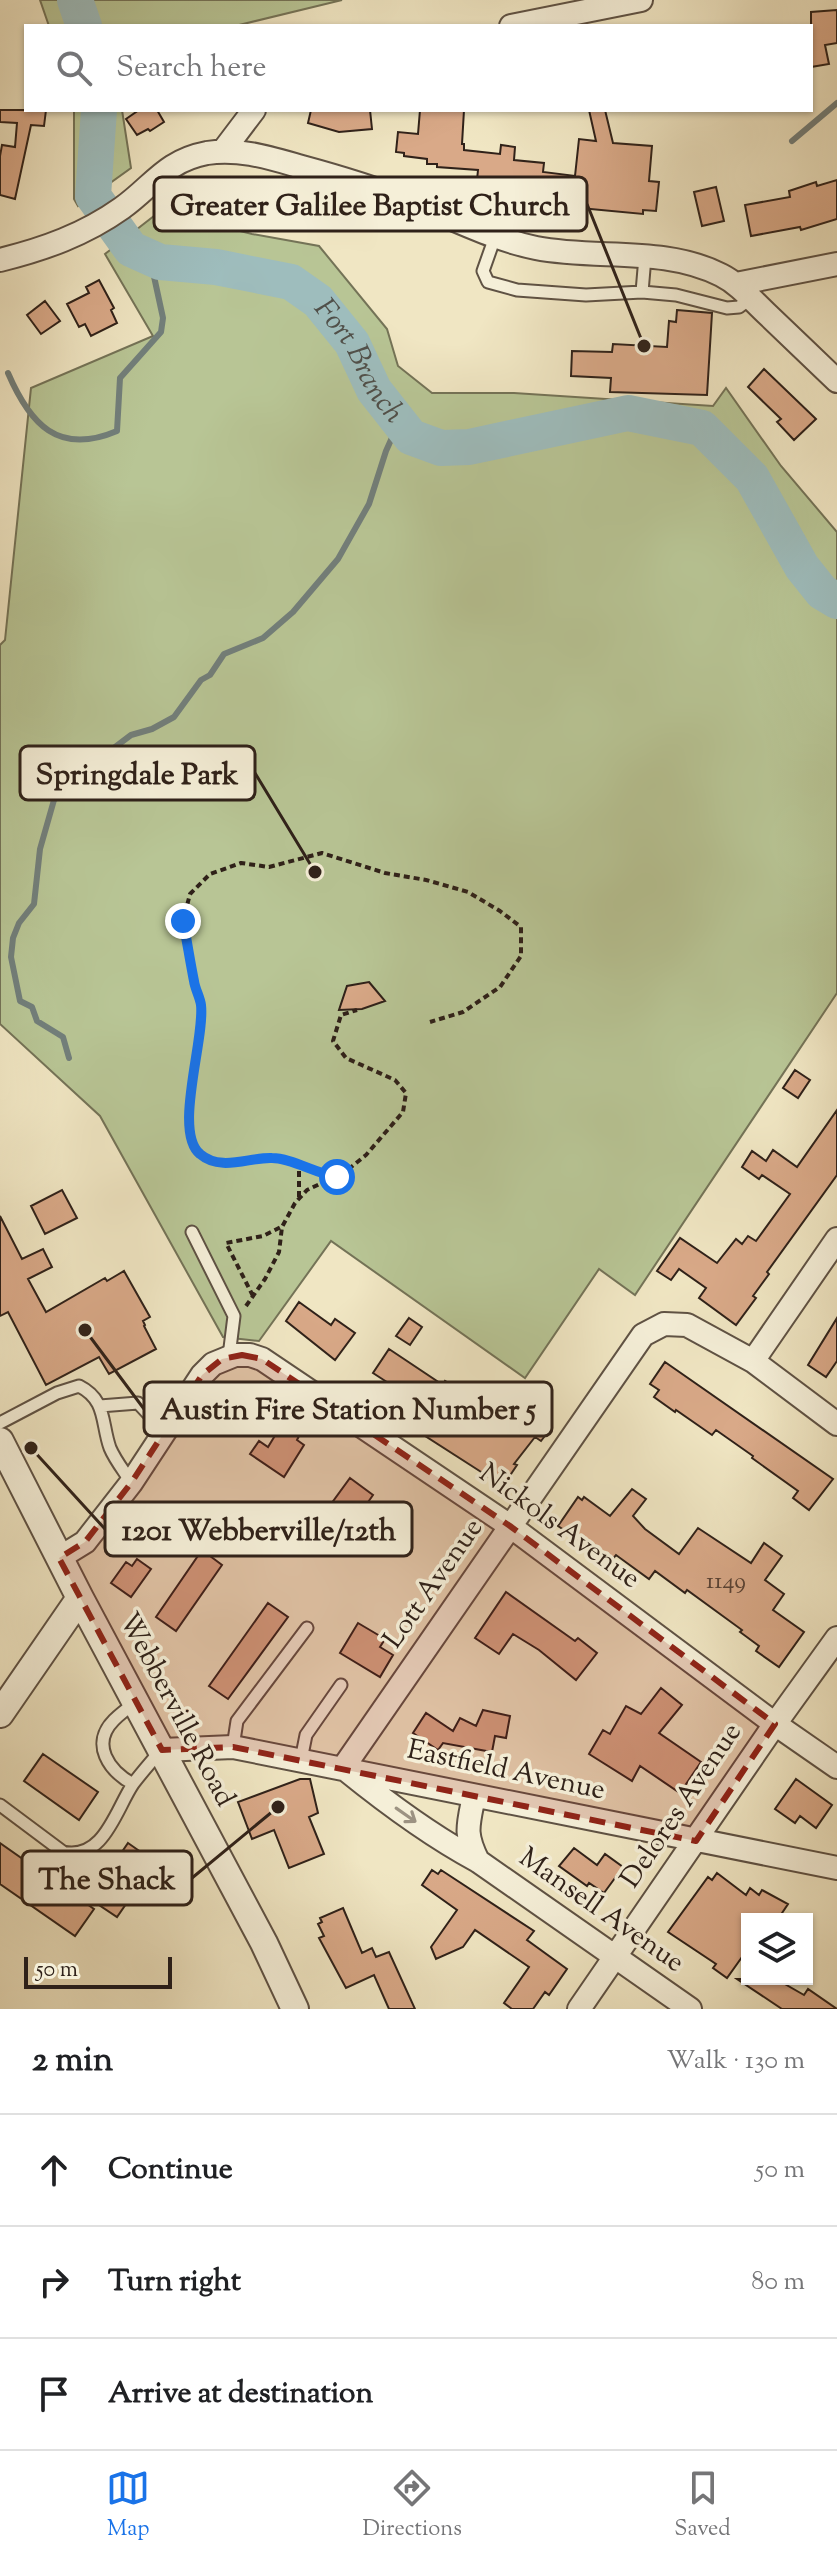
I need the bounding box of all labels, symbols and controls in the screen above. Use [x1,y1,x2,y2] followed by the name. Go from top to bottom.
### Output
[24,24,813,112] search box
[52,46,96,90] icon: search
[116,47,266,90] text: Search here
[154,177,587,231] callout: Greater Galilee Baptist Church
[170,186,570,229] text: Greater Galilee Baptist Church
[303,289,414,433] water label: Fort Branch
[20,746,255,800] callout: Springdale Park
[36,755,239,798] text: Springdale Park
[165,903,201,939] route end
[319,1159,355,1195] route start
[144,1382,552,1436] callout: Austin Fire Station Number 5
[160,1390,537,1433] text: Austin Fire Station Number 5
[470,1455,648,1599] street label: Nickols Avenue
[105,1502,412,1556] callout: 1201 Webberville/12th
[122,1511,397,1554] text: 1201 Webberville/12th
[374,1511,494,1657] street label: Lott Avenue
[706,1565,746,1599] house number: 1149
[108,1606,244,1814] street label: Webberville Road
[612,1715,752,1897] street label: Delores Avenue
[403,1731,609,1811] street label: Eastfield Avenue
[394,1807,416,1823] one-way arrow
[510,1839,692,1983] street label: Mansell Avenue
[22,1851,192,1905] callout: The Shack
[38,1860,176,1903] text: The Shack
[741,1913,813,1985] map controls
[741,1913,813,1985] button: layers
[24,1953,172,1989] scale bar
[36,1955,78,1987] text: 50 m
[32,2037,113,2086] text: 2 min
[666,2043,805,2080] text: Walk · 130 m
[32,2148,76,2192] icon: ahead
[108,2149,233,2192] text: Continue
[755,2152,805,2189] text: 50 m
[32,2260,76,2304] icon: right
[108,2261,241,2304] text: Turn right
[751,2264,805,2301] text: 80 m
[32,2372,76,2416] icon: arrive
[108,2373,373,2416] text: Arrive at destination
[106,2466,150,2546] tab: Map
[363,2466,462,2546] tab: Directions
[674,2466,731,2546] tab: Saved

